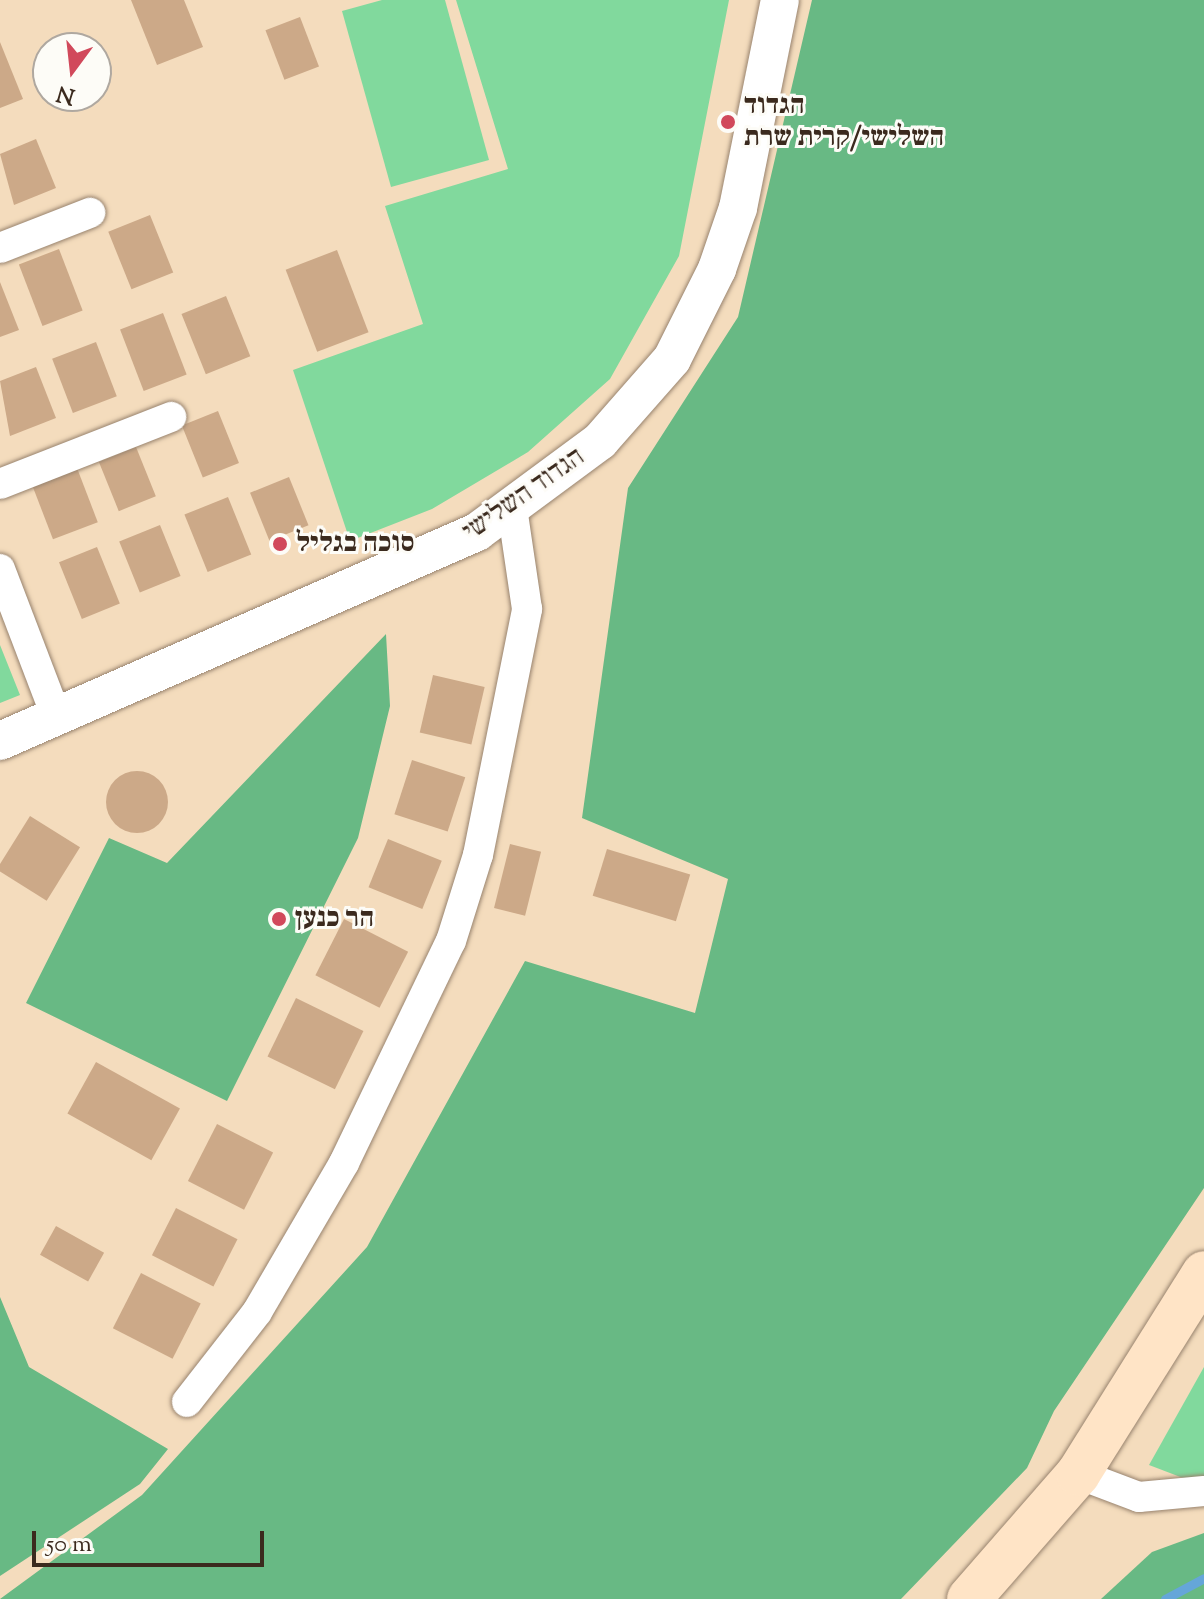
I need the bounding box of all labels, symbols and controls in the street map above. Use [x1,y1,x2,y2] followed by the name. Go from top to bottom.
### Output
[32,32,112,112] north arrow
[54,76,79,111] text: N
[744,89,944,155] place label: הגדוד השלישי/קרית שרת
[719,113,737,131] marker: הגדוד השלישי/קרית שרת
[456,441,592,549] street label: הגדוד השלישי
[296,527,415,561] place label: סוכה בגליל
[271,535,289,553] marker: סוכה בגליל
[295,902,374,936] place label: הר כנען
[270,910,288,928] marker: הר כנען
[36,1515,268,1565] scale bar
[46,1528,92,1562] text: 50 m

